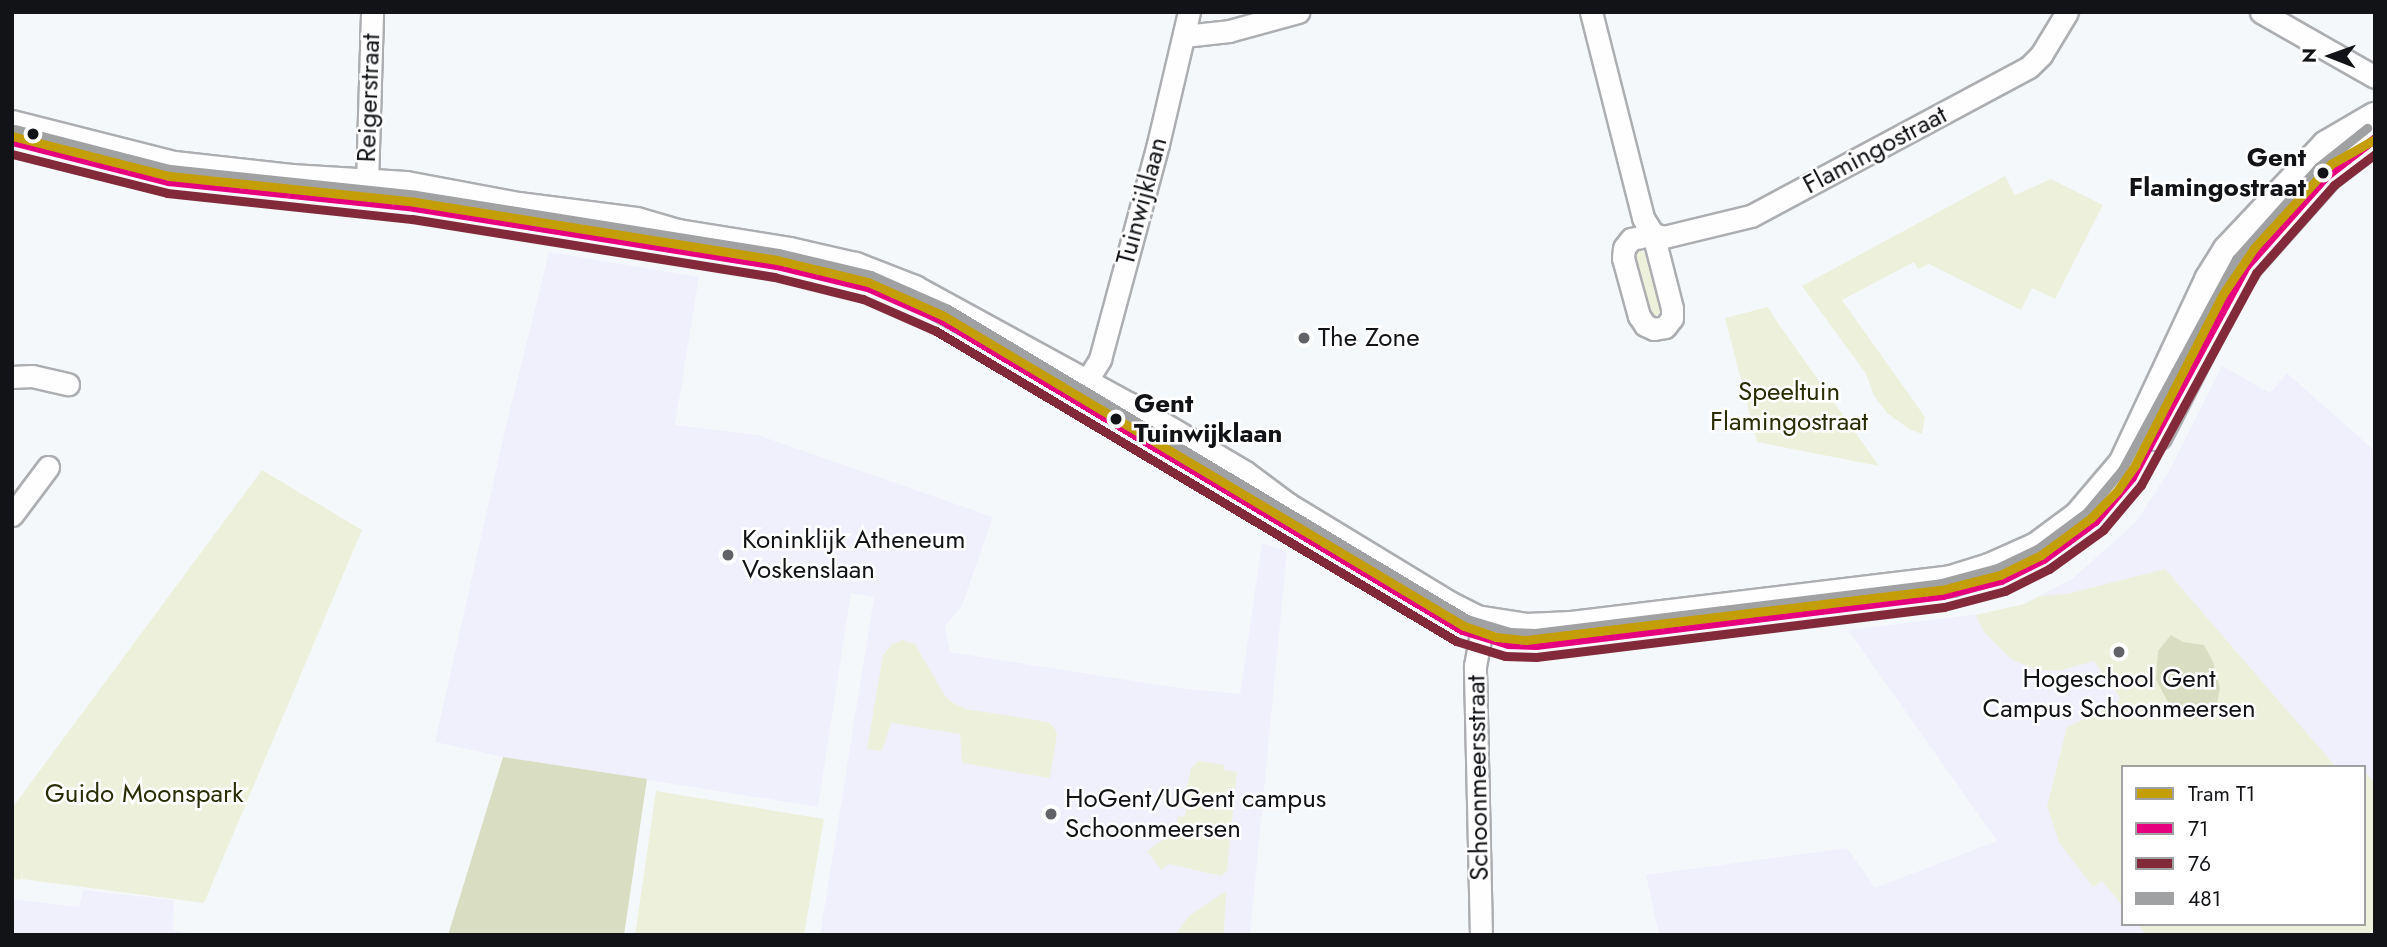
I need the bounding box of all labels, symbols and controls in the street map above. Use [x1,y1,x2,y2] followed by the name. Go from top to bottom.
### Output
[2296,21,2366,91] north arrow
[351,33,387,163] street label: Reigerstraat
[2296,48,2323,63] text: N
[1798,99,1952,201] street label: Flamingostraat
[26,127,40,141] unlabelled marker
[1110,134,1174,268] street label: Tuinwijklaan
[2129,142,2306,204] place label: Gent Flamingostraat
[2312,162,2334,184] marker: Gent Flamingostraat
[1318,322,1420,354] place label: The Zone
[1296,330,1312,346] marker: The Zone
[1710,376,1868,438] park label: Speeltuin Flamingostraat
[1134,388,1282,450] place label: Gent Tuinwijklaan
[1105,408,1127,430] marker: Gent Tuinwijklaan
[742,524,965,586] place label: Koninklijk Atheneum Voskenslaan
[720,547,736,563] marker: Koninklijk Atheneum Voskenslaan
[2111,644,2127,660] marker: Hogeschool Gent Campus Schoonmeersen
[1982,663,2256,724] place label: Hogeschool Gent Campus Schoonmeersen
[1461,675,1495,881] street label: Schoonmeersstraat
[2121,765,2366,926] legend
[45,778,243,810] park label: Guido Moonspark
[2188,779,2255,809] text: Tram T1
[1065,783,1326,844] place label: HoGent/UGent campus Schoonmeersen
[1043,806,1059,822] marker: HoGent/UGent campus Schoonmeersen
[2188,814,2208,844] text: 71
[2188,849,2211,879] text: 76
[2188,884,2221,914] text: 481

